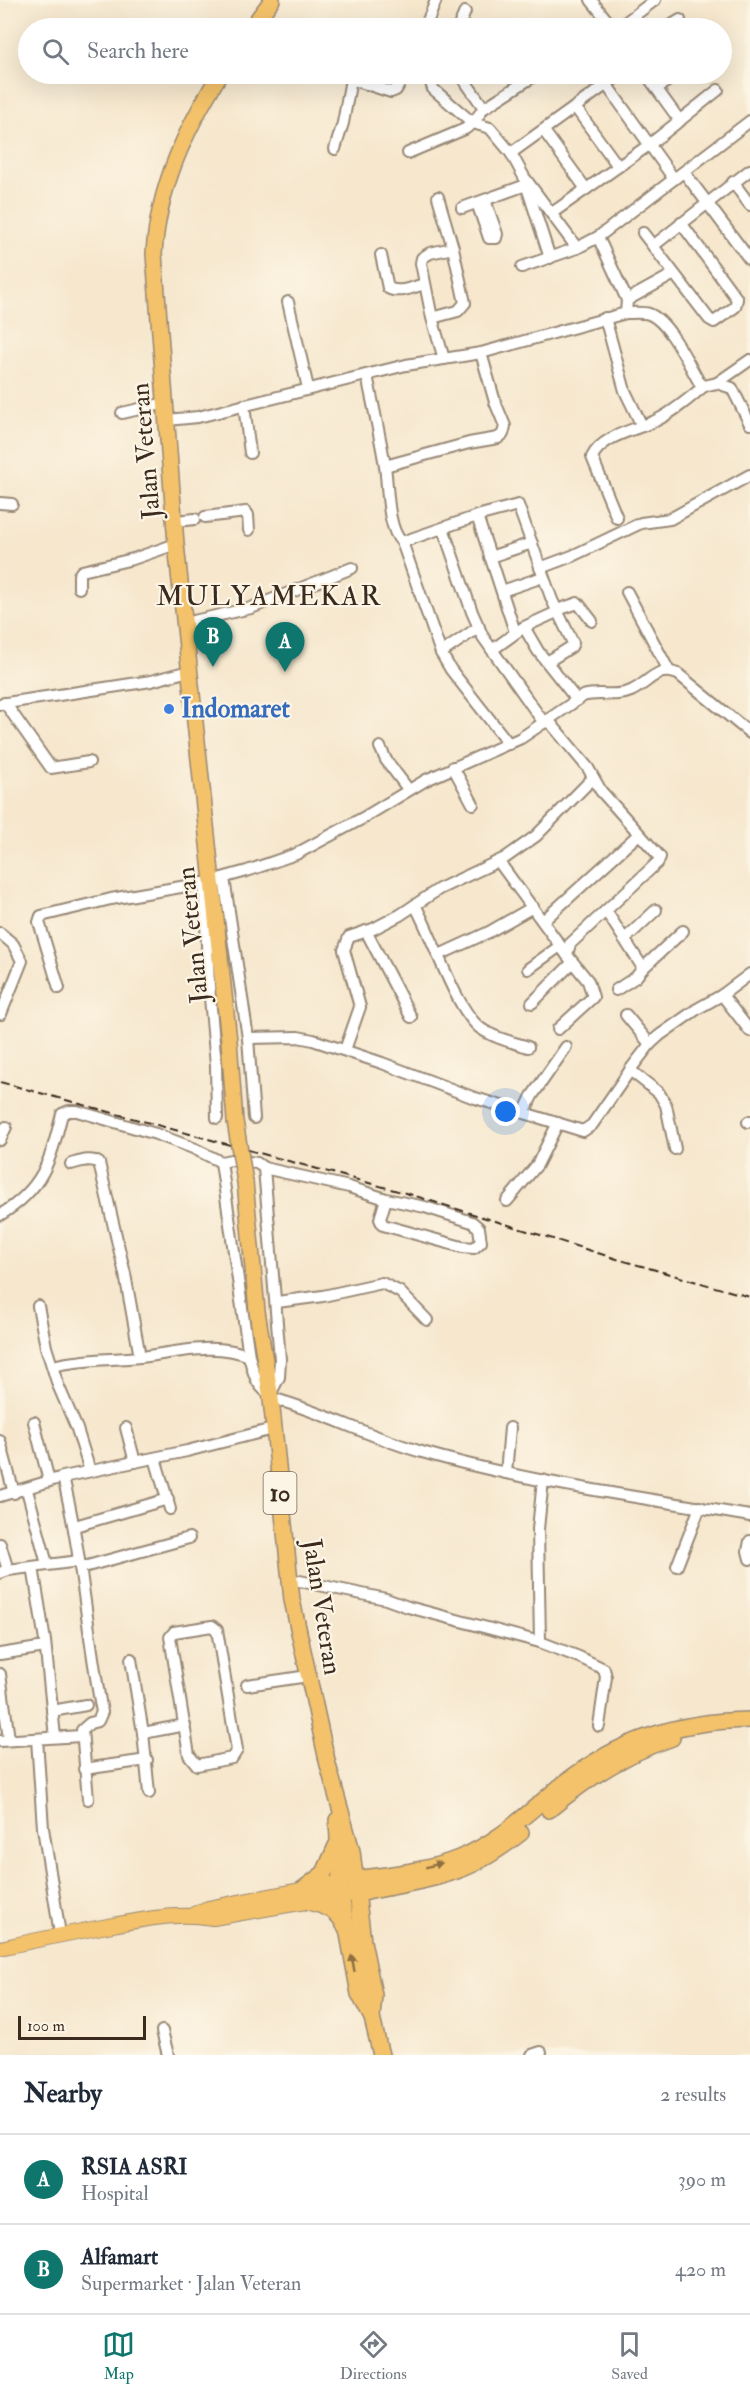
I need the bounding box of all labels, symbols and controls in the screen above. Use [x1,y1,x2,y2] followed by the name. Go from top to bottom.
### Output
[18,18,732,84] search box
[39,35,72,68] icon: search
[87,37,189,65] text: Search here
[124,381,168,522] street label: Jalan Veteran
[156,579,382,614] district label: MULYAMEKAR
[194,618,232,667] pin: B
[266,622,304,672] pin: A
[181,693,290,725] place label: Indomaret
[162,702,176,716] marker: Indomaret
[170,865,216,1006] street label: Jalan Veteran
[491,1097,520,1126] your location
[264,1472,296,1514] road number: 10
[295,1536,349,1677] street label: Jalan Veteran
[425,1859,443,1869] one-way arrow
[348,1954,357,1973] one-way arrow
[18,2013,146,2040] scale bar
[27,2016,65,2036] text: 100 m
[24,2078,102,2110] text: Nearby
[660,2082,726,2107] text: 2 results
[81,2153,187,2181] text: RSIA ASRI
[37,2167,50,2192] text: A
[678,2167,726,2192] text: 390 m
[81,2181,149,2206] text: Hospital
[81,2243,158,2271] text: Alfamart
[37,2257,50,2282] text: B
[675,2257,726,2282] text: 420 m
[81,2271,301,2296] text: Supermarket · Jalan Veteran
[102,2328,135,2384] tab: Map
[340,2328,407,2384] tab: Directions
[611,2328,648,2384] tab: Saved

